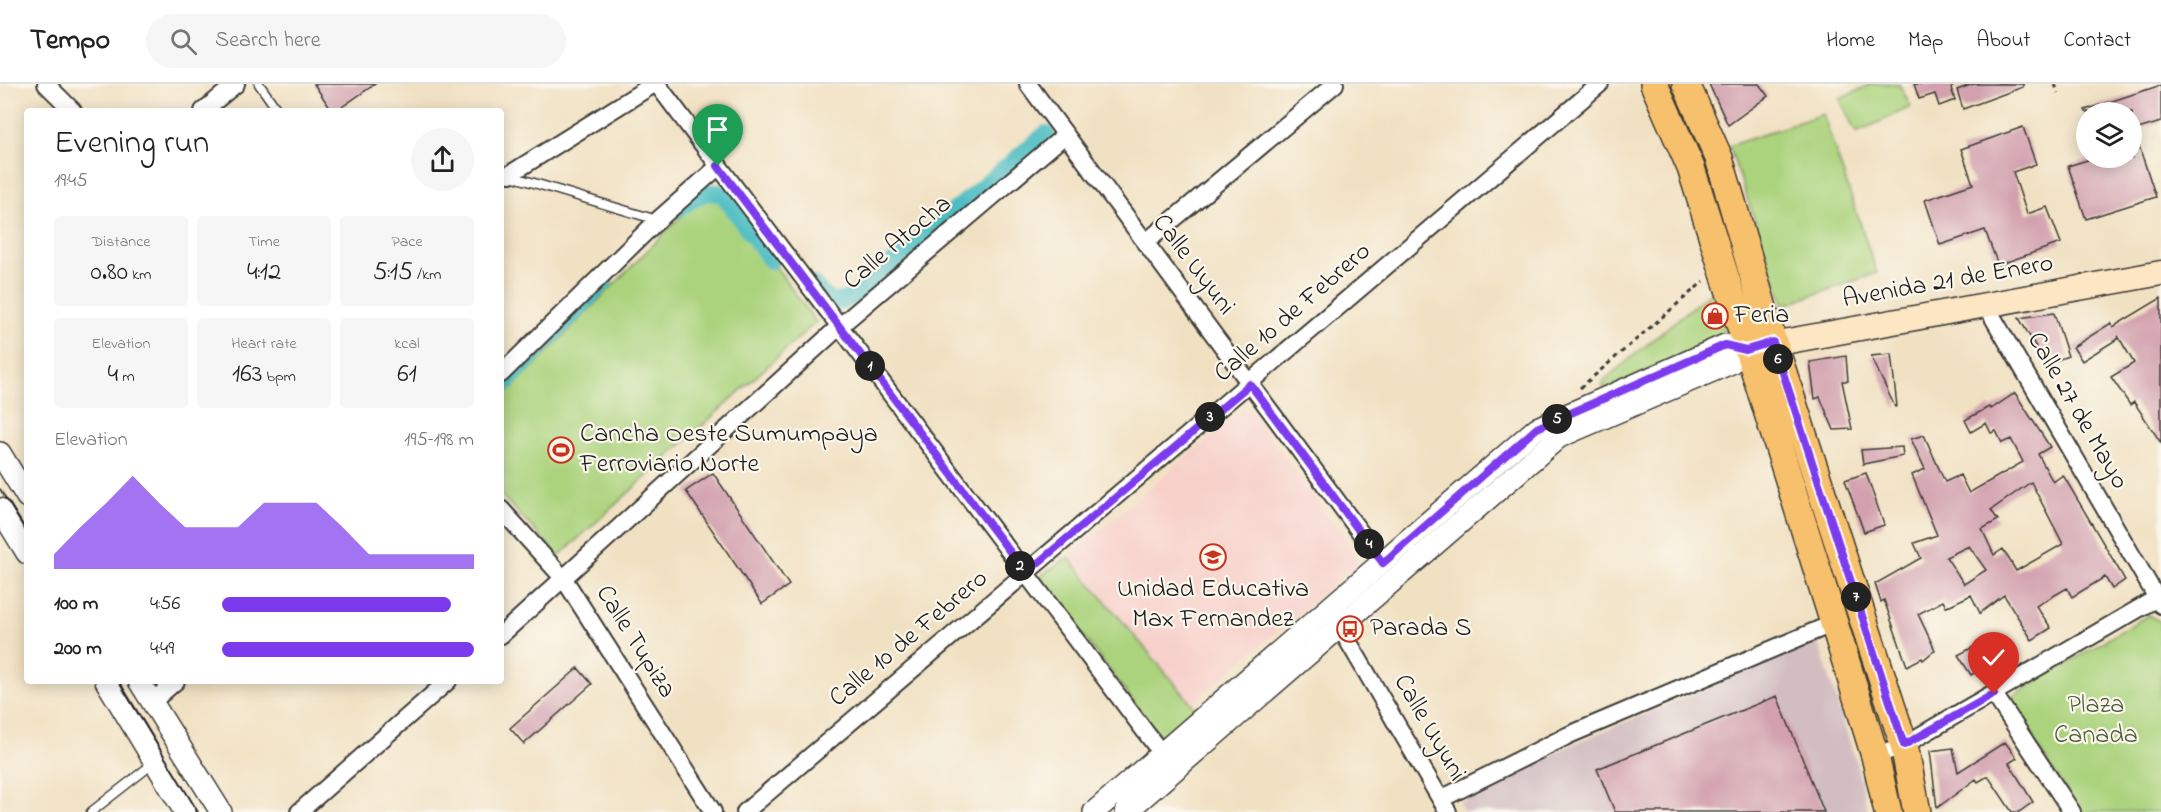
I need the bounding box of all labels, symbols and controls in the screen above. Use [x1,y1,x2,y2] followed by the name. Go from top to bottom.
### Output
[146,14,566,68] search box
[30,21,110,62] text: Tempo
[167,25,200,58] icon: search
[215,25,321,57] text: Search here
[1826,26,1875,56] text: Home
[1908,26,1943,56] text: Map
[1976,26,2030,56] text: About
[2063,26,2131,56] text: Contact
[2076,102,2142,168] map controls
[2076,102,2142,168] button: layers
[692,104,743,166] pin
[701,113,734,146] icon: arrive
[54,120,209,168] text: Evening run
[411,128,474,191] button: share
[54,167,88,196] text: 19:45
[835,186,961,300] street label: Calle Atocha
[1142,206,1244,324] street label: Calle Uyuni
[92,230,150,254] text: Distance
[248,230,280,254] text: Time
[391,230,423,254] text: Pace
[1206,234,1380,392] street label: Calle 10 de Febrero
[1840,245,2056,319] street label: Avenida 21 de Enero
[91,254,128,292] text: 0.80
[247,254,281,292] text: 4:12
[373,254,413,292] text: 5:15
[128,263,151,287] text: km
[413,263,441,287] text: /km
[1733,297,1789,335] place label: Feria
[1700,301,1730,331] shop icon: Feria
[2016,325,2138,497] street label: Calle 27 de Mayo
[92,332,150,356] text: Elevation
[231,332,297,356] text: Heart rate
[394,332,420,356] text: kcal
[1763,344,1793,374] pin: 6
[1774,347,1782,371] text: 6
[855,351,885,381] pin: 1
[867,354,873,378] text: 1
[107,356,118,394] text: 4
[232,356,262,394] text: 163
[397,356,417,394] text: 61
[118,365,135,389] text: m
[262,365,296,389] text: bpm
[1195,402,1225,432] pin: 3
[1542,404,1572,434] pin: 5
[1207,405,1213,429] text: 3
[1552,407,1562,431] text: 5
[579,416,878,484] place label: Cancha Oeste Sumumpaya Ferroviario Norte
[54,426,128,455] text: Elevation
[404,426,474,455] text: 195–198 m
[546,435,576,465] sports icon: Cancha Oeste Sumumpaya Ferroviario Norte
[1354,529,1384,559] pin: 4
[1366,532,1372,556] text: 4
[1198,542,1228,572] school or university icon: Unidad Educativa Max Fernandez
[1005,551,1035,581] pin: 2
[1016,554,1024,578] text: 2
[821,561,997,717] street label: Calle 10 de Febrero
[1117,571,1309,639] place label: Unidad Educativa Max Fernandez
[585,578,685,706] street label: Calle Tupiza
[1841,582,1871,612] pin: 7
[1853,585,1859,609] text: 7
[54,590,98,619] text: 100 m
[150,590,180,619] text: 4:56
[1370,610,1471,648] place label: Parada S
[1335,614,1365,644] bus stop icon: Parada S
[1968,632,2019,694] pin
[54,635,102,664] text: 200 m
[150,635,174,664] text: 4:49
[1977,641,2010,674] icon: check
[1383,667,1475,789] street label: Calle Uyuni
[2054,687,2138,755] park label: Plaza Canada

